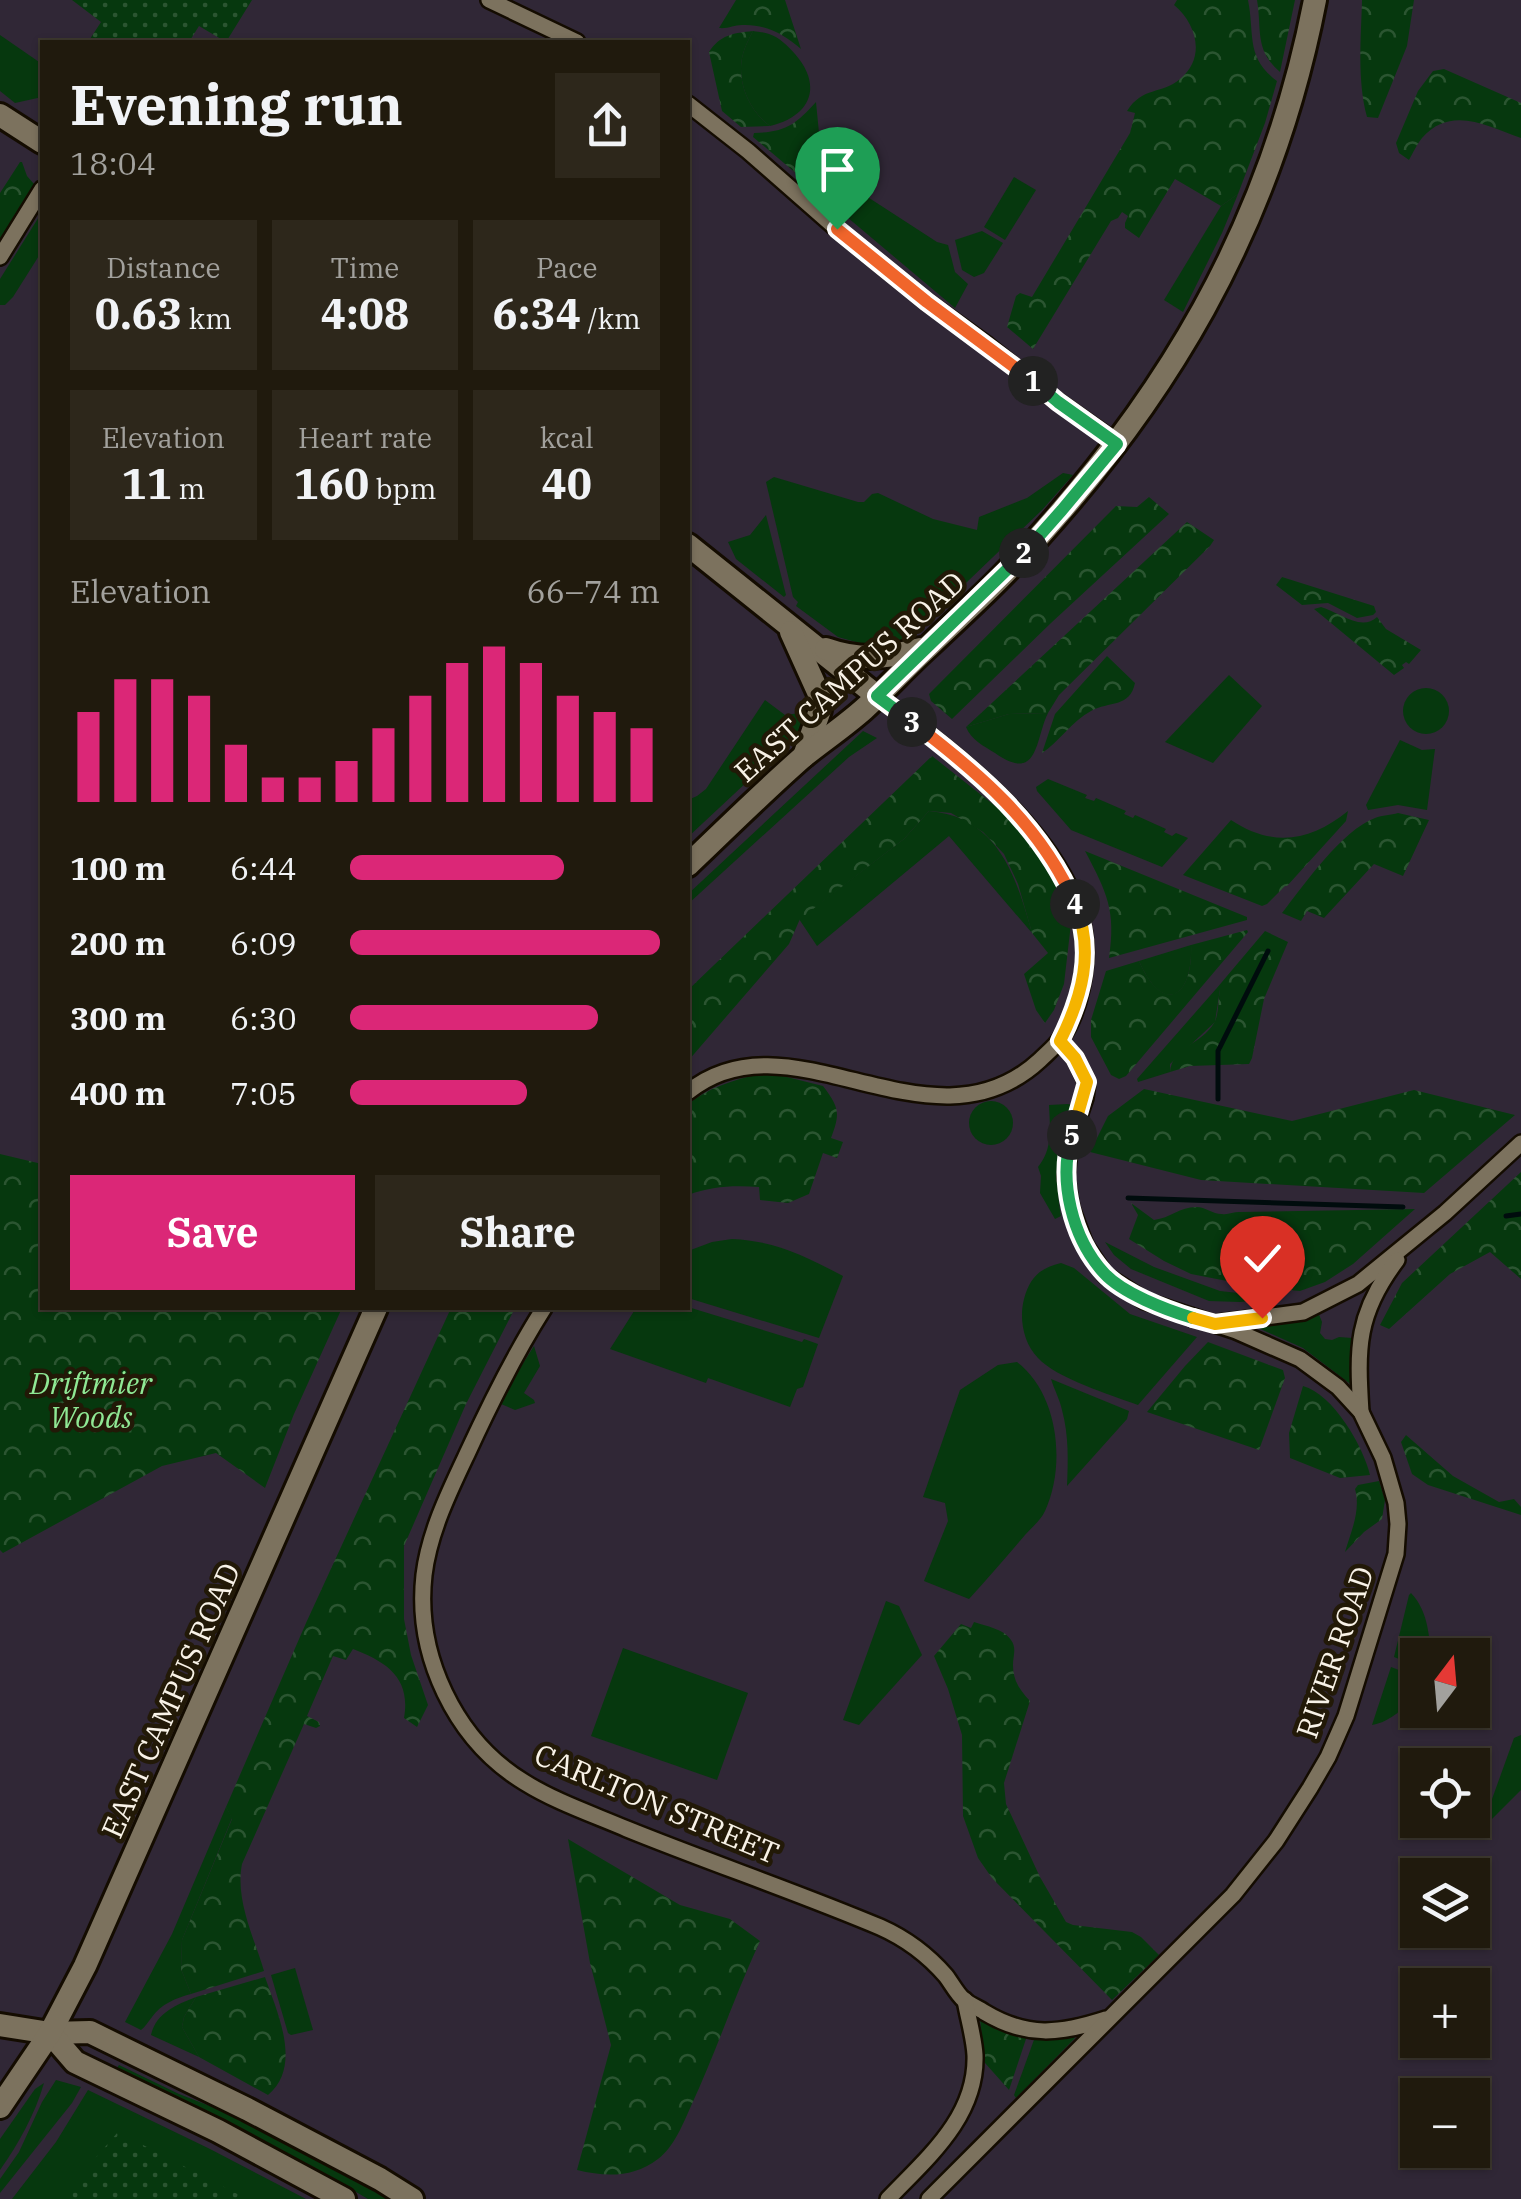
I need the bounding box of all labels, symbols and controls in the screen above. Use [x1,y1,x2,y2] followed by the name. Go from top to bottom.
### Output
[70,69,403,140] text: Evening run
[555,73,660,178] button: share
[795,127,880,230] pin
[70,142,156,184] text: 18:04
[810,142,865,197] icon: arrive
[106,249,220,286] text: Distance
[331,249,399,286] text: Time
[536,249,597,286] text: Pace
[95,286,182,341] text: 0.63
[321,286,409,341] text: 4:08
[493,286,581,341] text: 6:34
[182,300,232,337] text: km
[581,300,641,337] text: /km
[1008,356,1058,406] pin: 1
[1025,362,1041,399] text: 1
[102,419,225,456] text: Elevation
[298,419,432,456] text: Heart rate
[540,419,594,456] text: kcal
[122,456,172,511] text: 11
[294,456,369,511] text: 160
[541,456,592,511] text: 40
[172,470,205,507] text: m
[369,470,436,507] text: bpm
[999,528,1049,578] pin: 2
[1016,534,1032,571] text: 2
[726,562,972,790] street label: EAST CAMPUS ROAD
[70,570,211,612] text: Elevation
[526,570,660,612] text: 66–74 m
[887,697,937,747] pin: 3
[904,703,920,740] text: 3
[70,847,166,889] text: 100 m
[230,847,297,889] text: 6:44
[1050,879,1100,929] pin: 4
[1067,885,1083,922] text: 4
[70,922,166,964] text: 200 m
[230,922,297,964] text: 6:09
[70,997,166,1039] text: 300 m
[230,997,297,1039] text: 6:30
[70,1072,166,1114] text: 400 m
[230,1072,297,1114] text: 7:05
[1047,1110,1097,1160] pin: 5
[1064,1116,1080,1153] text: 5
[70,1175,355,1290] button: Save
[375,1175,660,1290] button: Share
[1220,1216,1305,1319] pin
[1235,1231,1290,1286] icon: check
[29,1363,153,1436] park label: Driftmier Woods
[92,1556,248,1844] street label: EAST CAMPUS ROAD
[1286,1561,1382,1743] street label: RIVER ROAD
[1400,1638,1490,1728] north arrow
[1400,1638,1490,2168] map controls
[529,1734,785,1872] street label: CARLTON STREET
[1400,1748,1490,1838] button: locate
[1400,1858,1490,1948] button: layers
[1400,1968,1490,2058] button: +
[1400,2078,1490,2168] button: −

